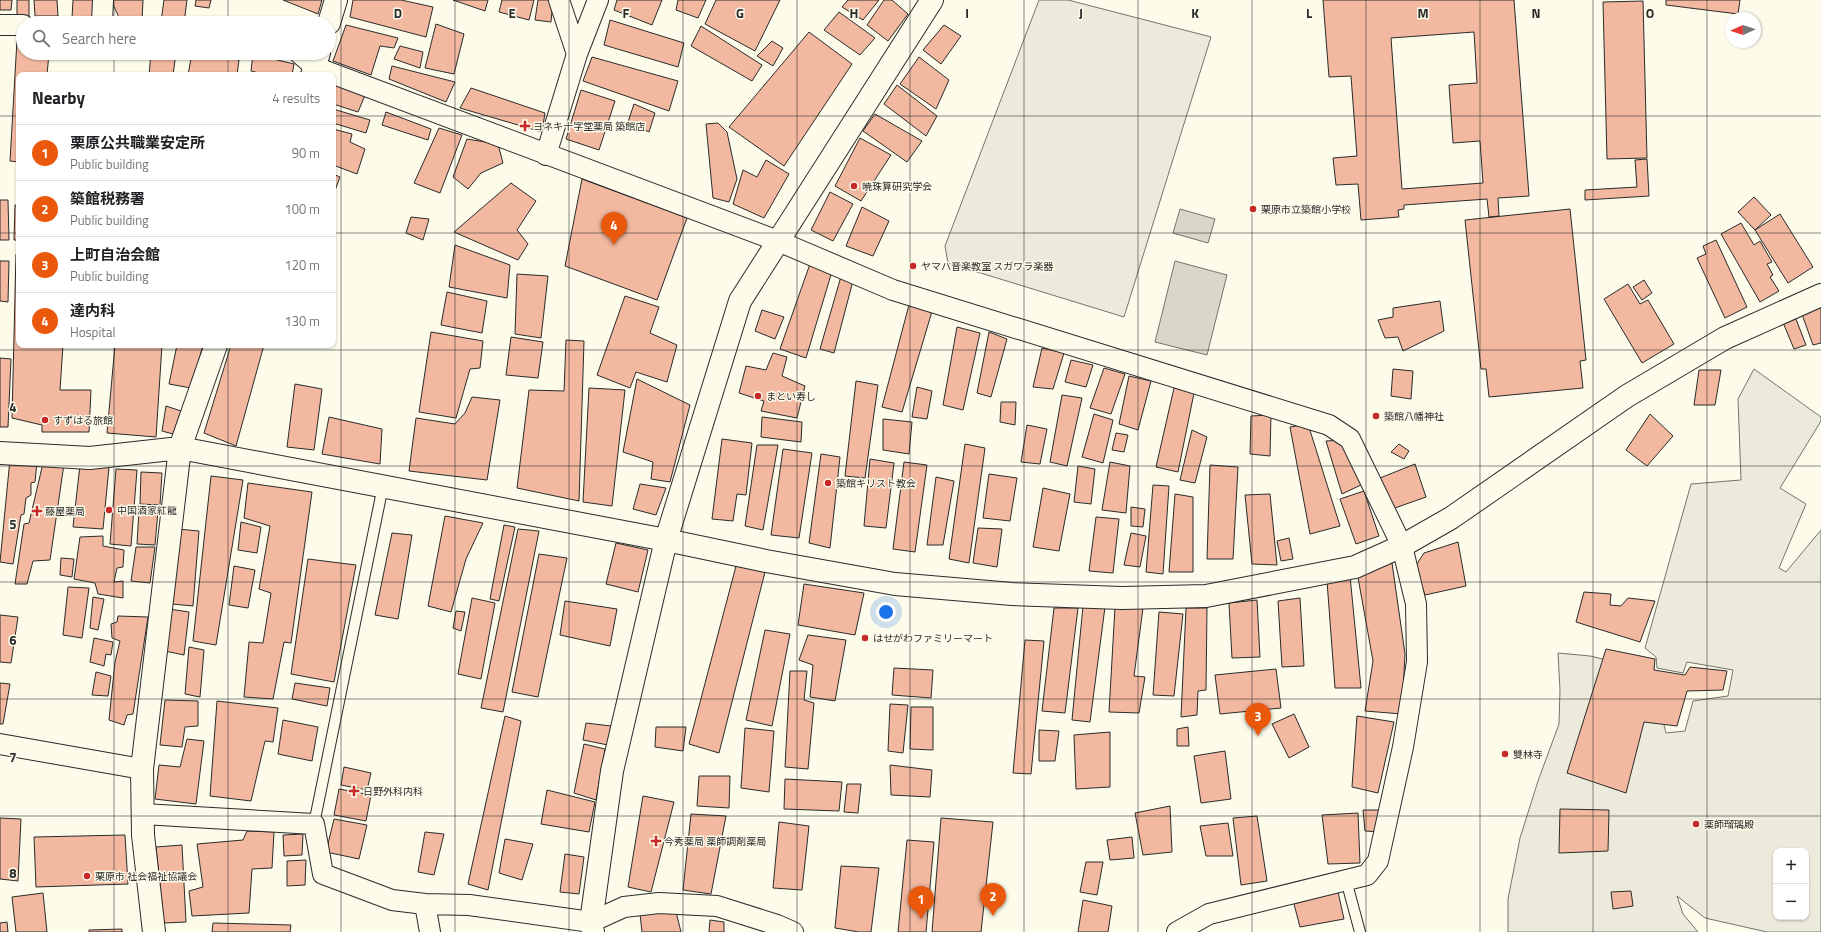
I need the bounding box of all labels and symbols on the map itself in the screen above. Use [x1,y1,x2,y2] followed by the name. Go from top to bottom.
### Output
[394,3,402,23] text: D
[508,3,516,23] text: E
[623,3,630,23] text: F
[736,3,744,23] text: G
[850,3,858,23] text: H
[965,3,969,23] text: I
[1079,3,1083,23] text: J
[1191,3,1199,23] text: K
[1306,3,1312,23] text: L
[1417,3,1429,23] text: M
[1531,3,1541,23] text: N
[1646,3,1654,23] text: O
[1725,12,1761,48] north arrow
[533,119,645,134] place label: ヨネキ十字堂薬局 築館店
[520,121,530,131] marker: ヨネキ十字堂薬局 築館店
[862,179,932,194] place label: 暁珠算研究学会
[849,181,859,191] marker: 暁珠算研究学会
[1261,202,1351,217] place label: 栗原市立築館小学校
[1248,204,1258,214] marker: 栗原市立築館小学校
[601,212,627,245] pin: 4
[921,259,1053,274] place label: ヤマハ音楽教室 スガワラ楽器
[908,261,918,271] marker: ヤマハ音楽教室 スガワラ楽器
[766,389,816,404] place label: まとい寿し
[753,391,763,401] marker: まとい寿し
[9,397,17,417] text: 4
[1384,409,1444,424] place label: 築館八幡神社
[1371,411,1381,421] marker: 築館八幡神社
[53,413,113,428] place label: すずはる旅館
[40,415,50,425] marker: すずはる旅館
[836,476,916,491] place label: 築館キリスト教会
[823,478,833,488] marker: 築館キリスト教会
[117,503,177,518] place label: 中国酒家紅龍
[45,504,85,519] place label: 藤屋薬局
[104,505,114,515] marker: 中国酒家紅龍
[32,506,42,516] marker: 藤屋薬局
[9,514,17,534] text: 5
[876,602,896,622] your location
[9,630,17,650] text: 6
[873,631,993,646] place label: はせがわファミリーマート
[860,633,870,643] marker: はせがわファミリーマート
[1245,703,1271,736] pin: 3
[9,747,17,767] text: 7
[1513,747,1543,762] place label: 雙林寺
[1500,749,1510,759] marker: 雙林寺
[363,784,423,799] place label: 日野外科内科
[348,785,360,797] marker: 日野外科内科
[1704,817,1754,832] place label: 薬師瑠璃殿
[1691,819,1701,829] marker: 薬師瑠璃殿
[664,834,766,849] place label: 今秀薬局 薬師調剤薬局
[651,836,661,846] marker: 今秀薬局 薬師調剤薬局
[9,863,17,883] text: 8
[95,869,197,884] place label: 栗原市 社会福祉協議会
[82,871,92,881] marker: 栗原市 社会福祉協議会
[980,883,1006,916] pin: 2
[908,886,934,919] pin: 1

